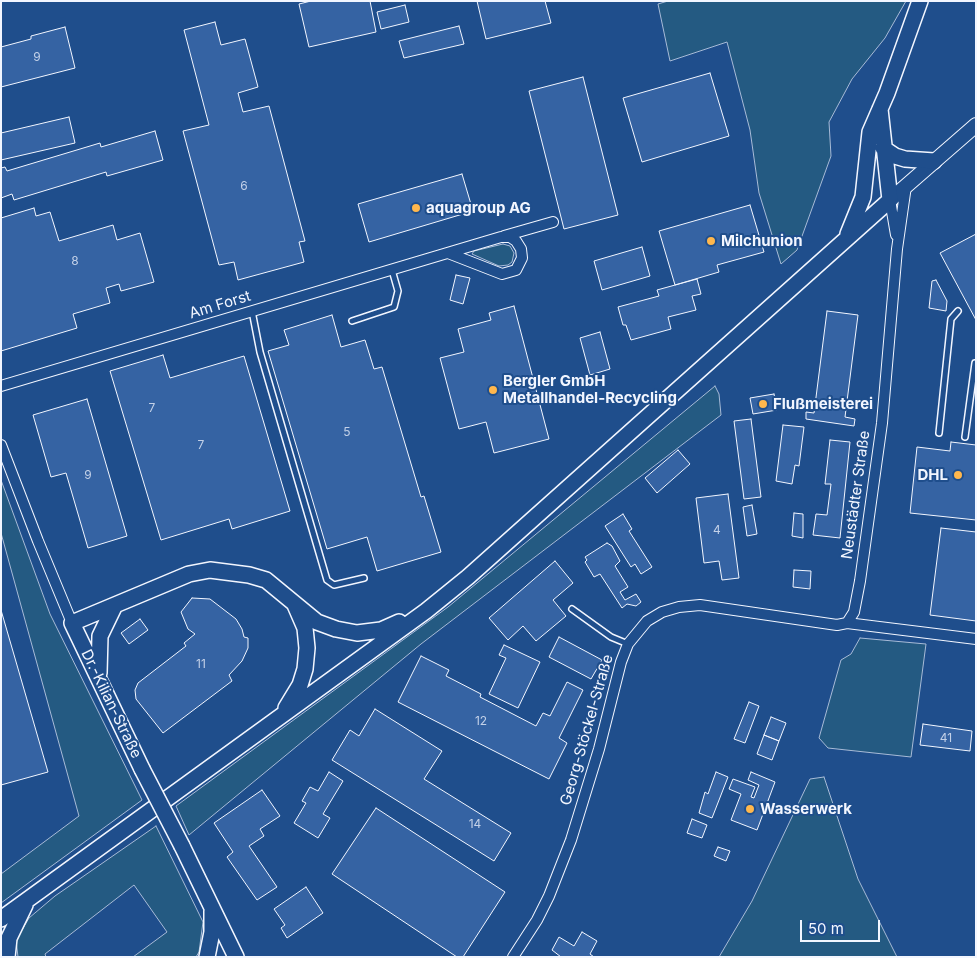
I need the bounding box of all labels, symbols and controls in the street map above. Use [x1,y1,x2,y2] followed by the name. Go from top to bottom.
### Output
[33,50,41,64] house number: 9
[240,179,248,193] house number: 6
[426,199,531,217] place label: aquagroup AG
[410,202,422,214] marker: aquagroup AG
[721,232,803,250] place label: Milchunion
[705,235,717,247] marker: Milchunion
[71,254,79,268] house number: 8
[187,287,253,323] street label: Am Forst
[503,372,677,407] place label: Bergler GmbH Metallhandel-Recycling
[487,384,499,396] marker: Bergler GmbH Metallhandel-Recycling
[773,395,873,413] place label: Flußmeisterei
[757,398,769,410] marker: Flußmeisterei
[149,401,155,415] house number: 7
[343,425,351,439] house number: 5
[838,430,874,560] street label: Neustädter Straße
[198,438,204,452] house number: 7
[917,466,948,484] place label: DHL
[84,468,92,482] house number: 9
[952,469,964,481] marker: DHL
[713,523,721,537] house number: 4
[77,647,145,761] street label: Dr.-Kilian-Straße
[557,652,617,808] street label: Georg-Stöckel-Straße
[196,657,206,671] house number: 11
[475,714,487,728] house number: 12
[940,731,952,745] house number: 41
[760,800,852,818] place label: Wasserwerk
[744,803,756,815] marker: Wasserwerk
[469,817,481,831] house number: 14
[802,910,882,942] scale bar
[808,919,844,938] text: 50 m

